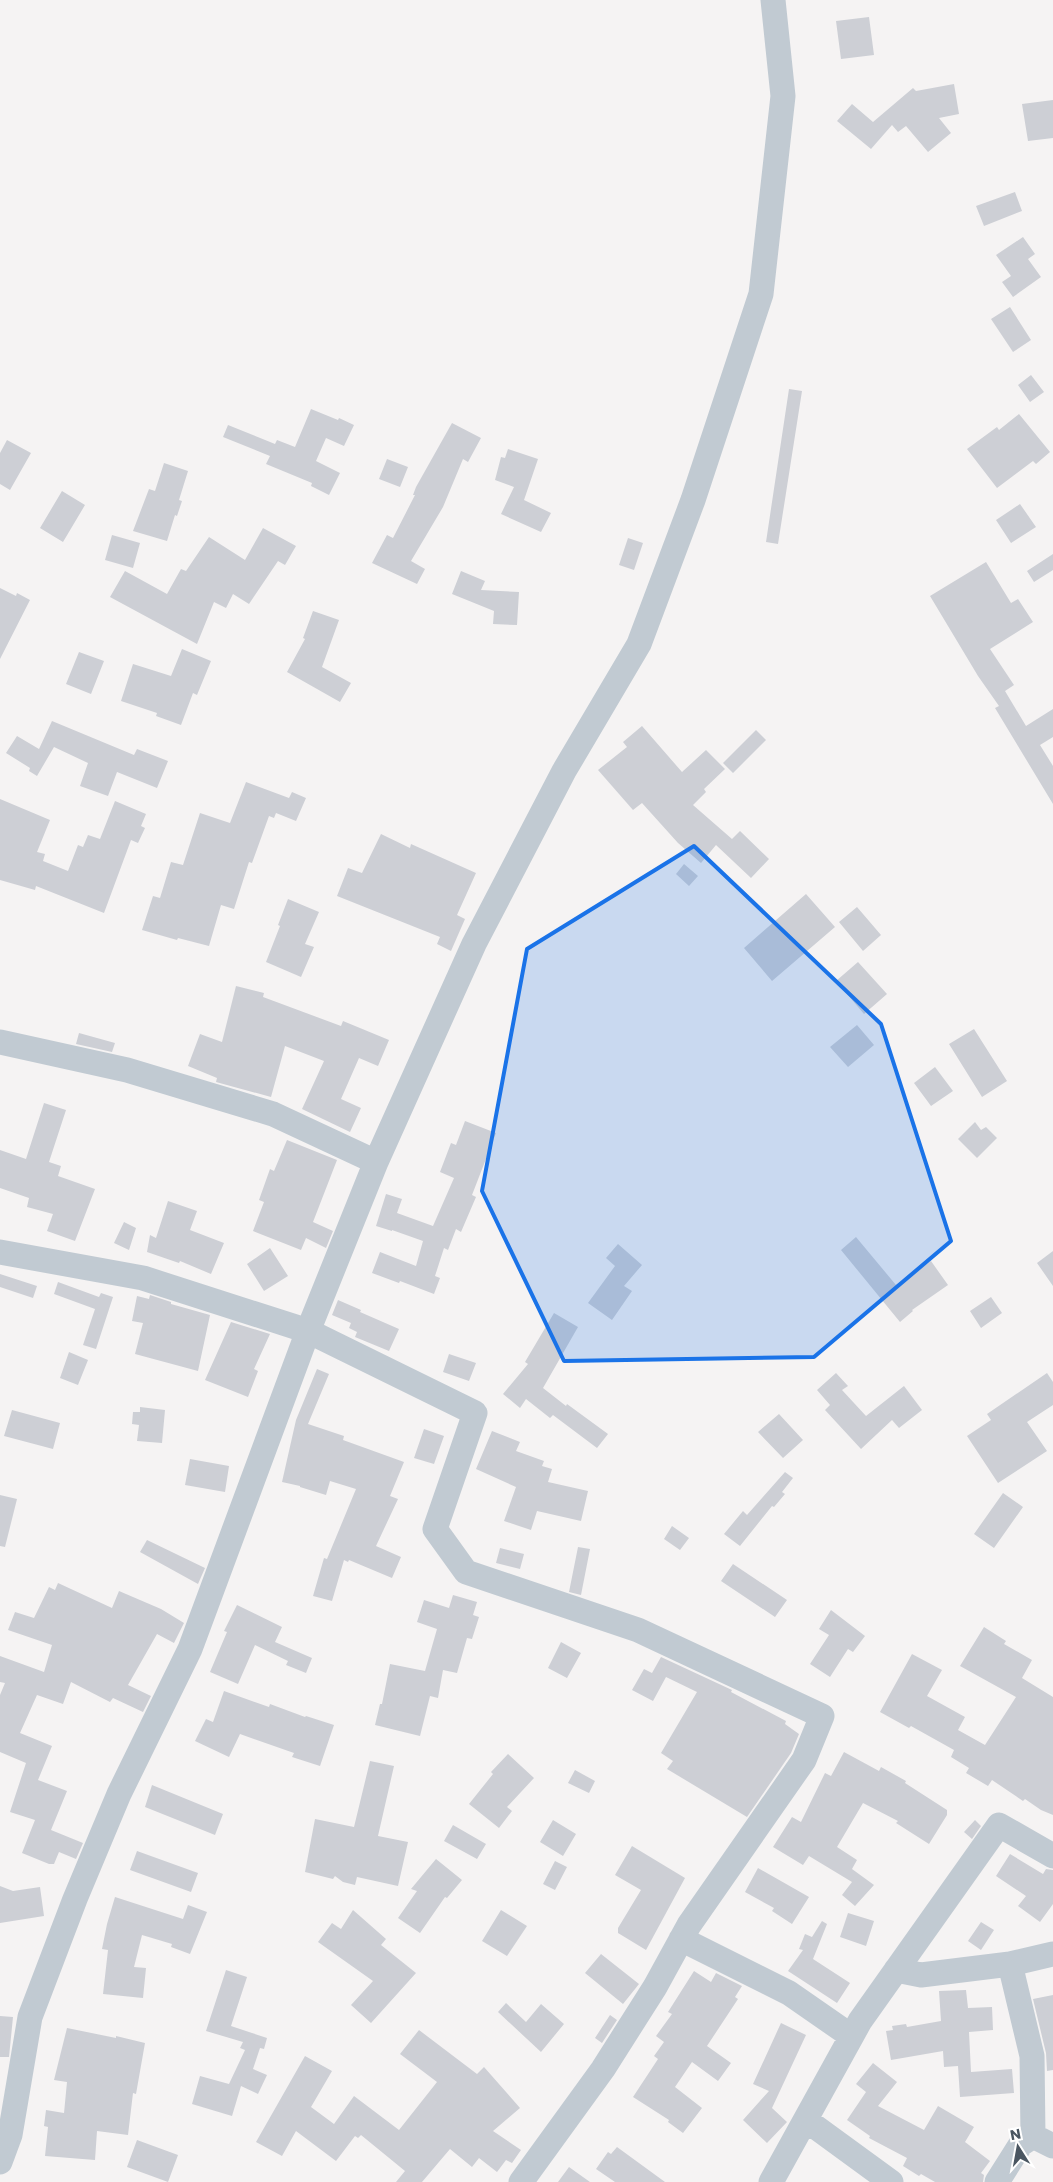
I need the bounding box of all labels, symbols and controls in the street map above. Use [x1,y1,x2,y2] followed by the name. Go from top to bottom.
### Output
[993,2122,1043,2172] north arrow
[1008,2123,1023,2145] text: N

